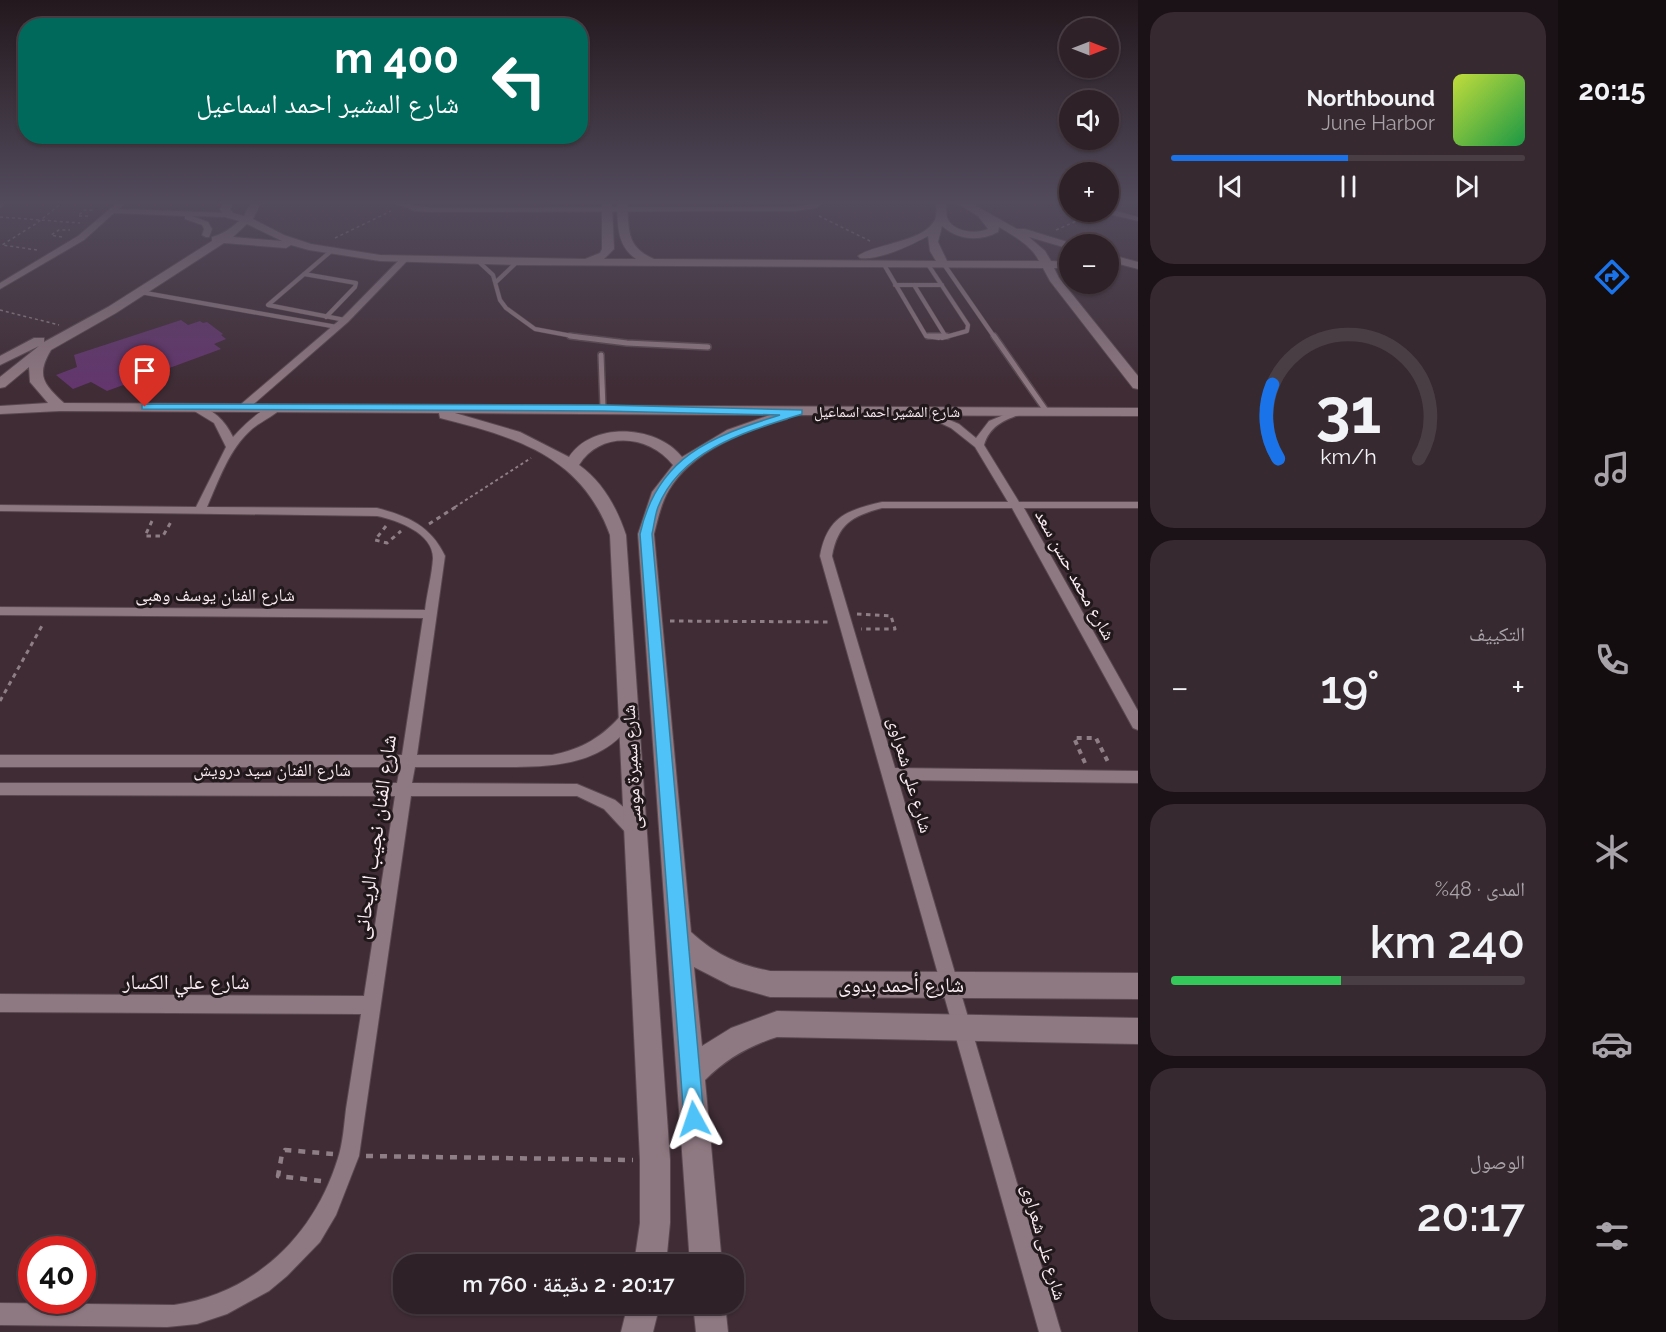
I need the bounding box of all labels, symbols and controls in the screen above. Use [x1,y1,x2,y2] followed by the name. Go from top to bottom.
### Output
[1059,18,1119,78] north arrow
[1059,18,1119,294] map controls
[334,34,459,83] text: 400 m
[480,42,558,120] icon: left
[1579,75,1645,106] text: 20:15
[1306,85,1435,111] text: Northbound
[196,88,459,119] text: شارع المشير احمد اسماعيل
[1059,90,1119,150] button: sound
[1321,111,1435,135] text: June Harbor
[1059,162,1119,222] button: +
[1214,170,1247,203] icon: previous
[1332,170,1365,203] icon: pause
[1450,170,1483,203] icon: next
[1059,234,1119,294] button: −
[1591,256,1633,298] icon: directions
[119,345,170,407] pin
[128,354,161,387] icon: arrive
[1315,374,1381,448] text: 31
[814,403,960,422] street label: شارع المشير احمد اسماعيل
[1320,444,1376,469] text: km/h
[1591,448,1633,490] icon: music
[1030,506,1120,644] street label: شارع محمد حسن سعد
[135,584,295,606] street label: شارع الفنان يوسف وهبى
[1469,622,1525,646] text: التكييف
[1591,639,1633,681] icon: phone
[1321,661,1379,714] text: 19°
[1171,668,1189,707] text: −
[1511,668,1525,707] text: +
[618,704,646,830] street label: شارع سميرة موسى
[883,714,937,836] street label: شارع على شعراوى
[348,733,402,941] street label: شارع الفنان نجيب الريحانى
[193,759,351,781] street label: شارع الفنان سيد درويش
[1591,831,1633,873] icon: climate
[1435,877,1525,901] text: المدى · 48%
[1370,916,1525,969] text: 240 km
[121,969,250,998] street label: شارع علي الكسار
[838,972,964,998] street label: شارع أحمد بدوى
[1591,1023,1633,1065] icon: car
[662,1087,726,1151] position arrow
[1470,1150,1525,1174] text: الوصول
[1017,1181,1071,1303] street label: شارع على شعراوى
[1417,1189,1525,1242] text: 20:17
[1591,1215,1633,1257] icon: filters
[18,1236,96,1314] speed limit sign: 40
[462,1271,675,1297] text: 20:17 · 2 دقيقة · 760 m

